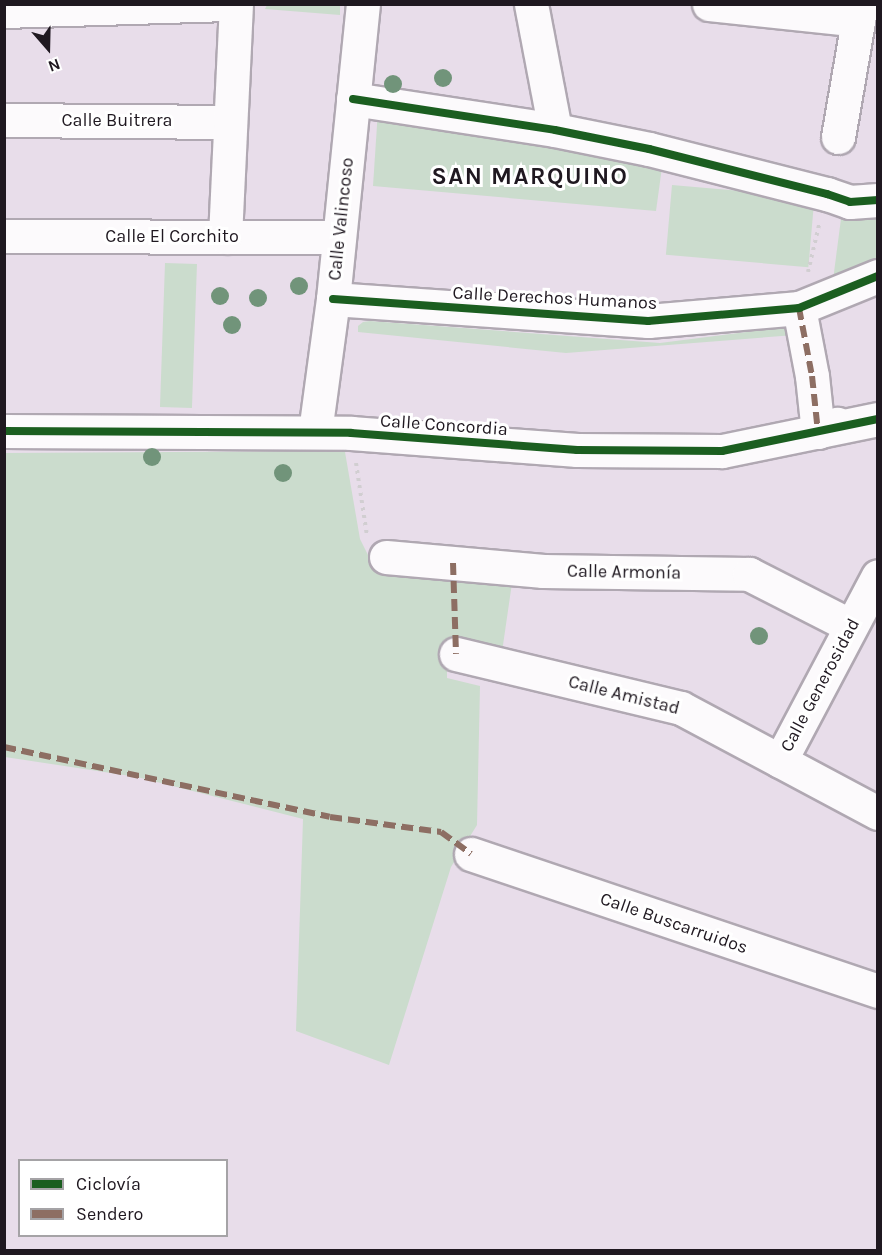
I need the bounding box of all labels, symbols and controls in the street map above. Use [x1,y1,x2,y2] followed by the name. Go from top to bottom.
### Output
[18,18,78,78] north arrow
[46,54,63,76] text: N
[62,109,172,131] street label: Calle Buitrera
[324,156,358,282] street label: Calle Valincoso
[432,163,628,191] district label: SAN MARQUINO
[105,225,239,247] street label: Calle El Corchito
[452,282,658,314] street label: Calle Derechos Humanos
[379,410,509,440] street label: Calle Concordia
[567,560,681,584] street label: Calle Armonía
[776,615,864,755] street label: Calle Generosidad
[566,671,682,719] street label: Calle Amistad
[597,888,751,958] street label: Calle Buscarruidos
[18,1159,228,1237] legend
[76,1173,141,1195] text: Ciclovía
[76,1203,143,1225] text: Sendero

